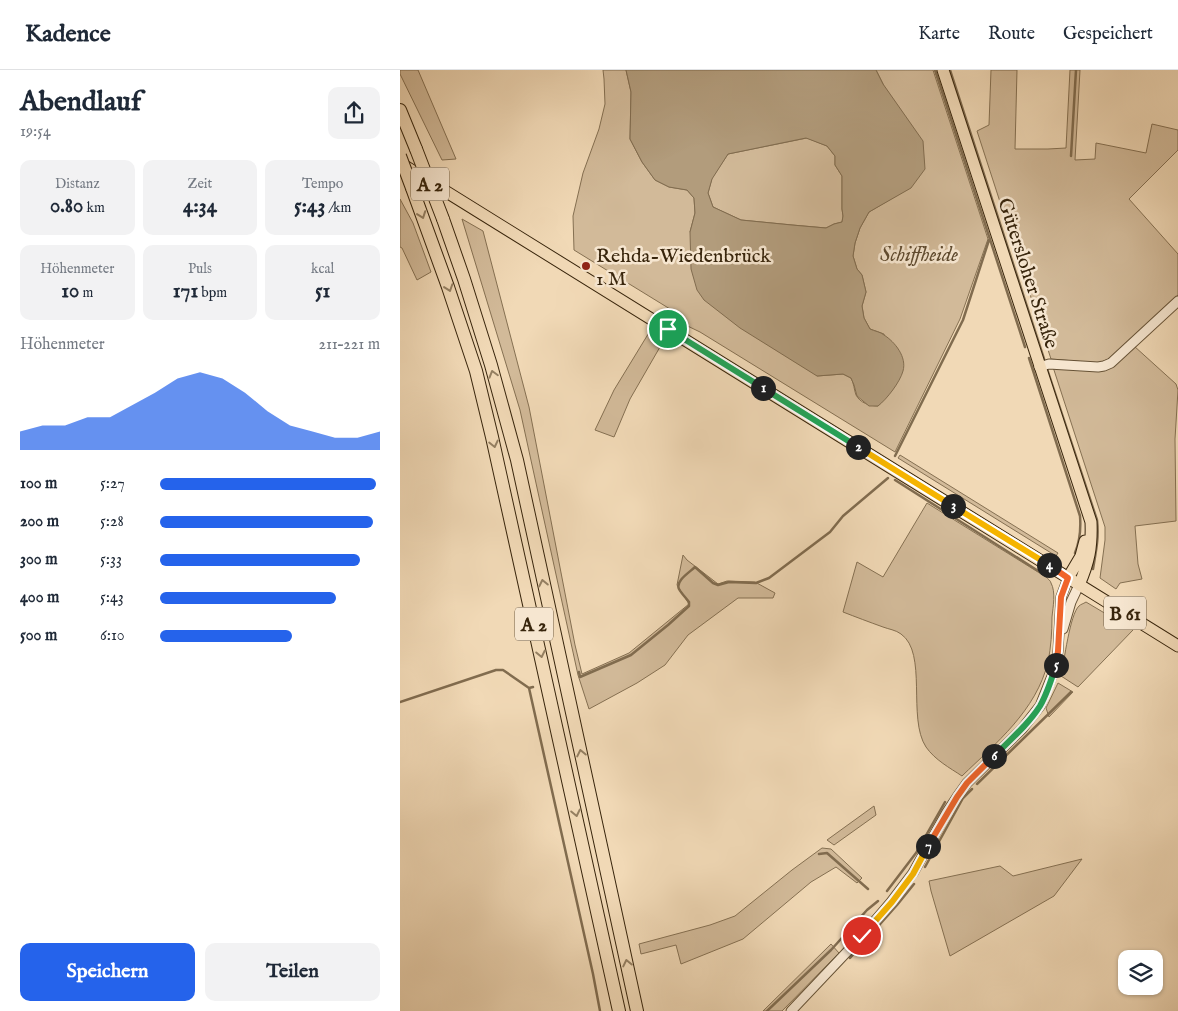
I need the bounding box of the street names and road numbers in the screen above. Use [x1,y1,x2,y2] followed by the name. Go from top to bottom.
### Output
[411,168,449,200] road number: A 2
[991,195,1064,352] street label: Gütersloher Straße
[1104,596,1146,630] road number: B 61
[515,608,553,640] road number: A 2

